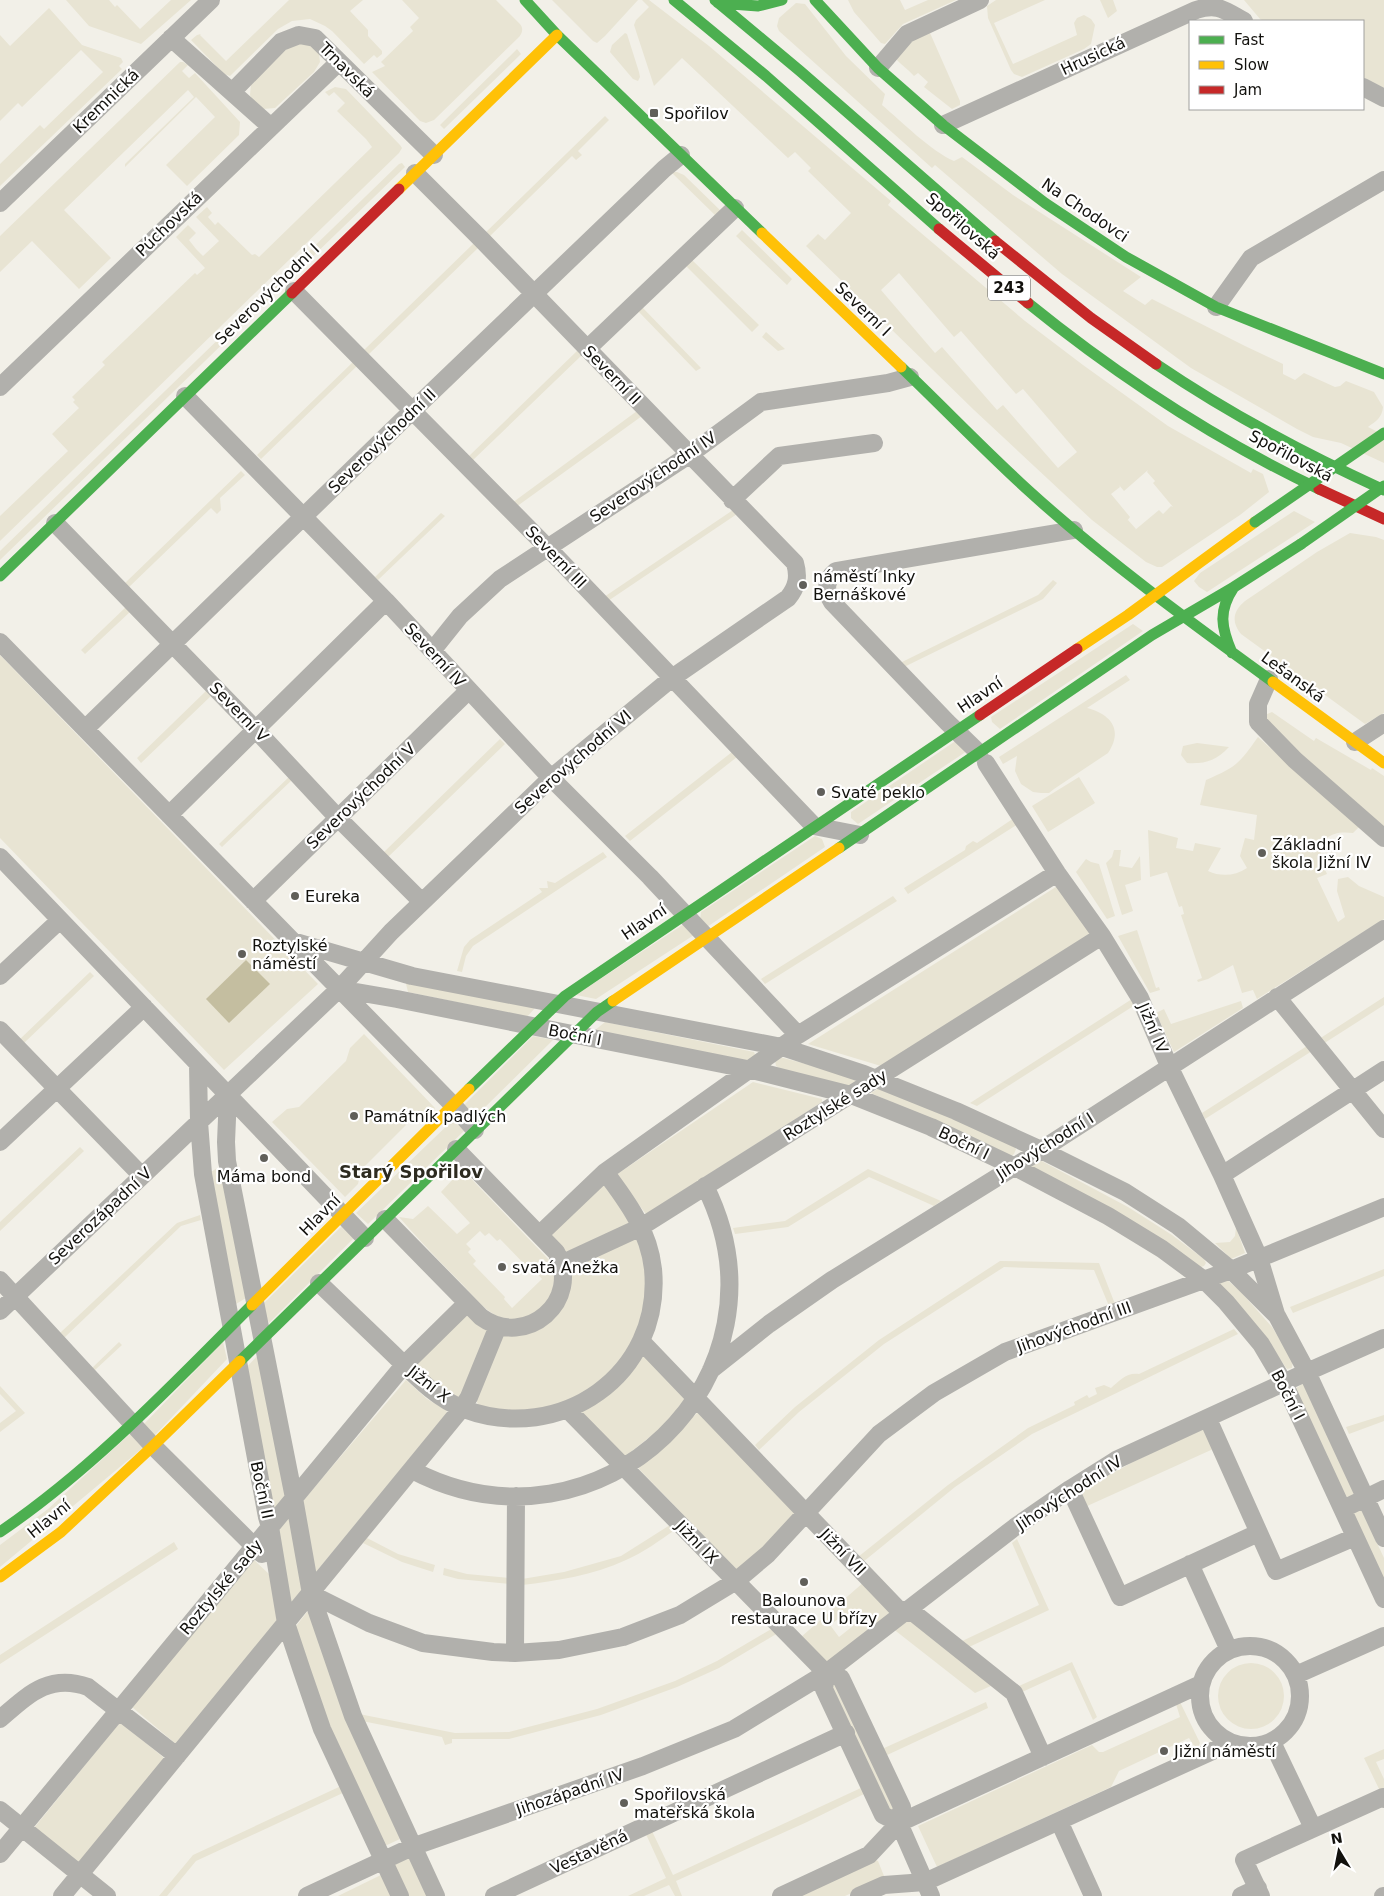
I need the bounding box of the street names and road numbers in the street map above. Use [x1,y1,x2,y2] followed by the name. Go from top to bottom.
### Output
[1058,33,1128,79] street label: Hrusická
[315,38,379,102] street label: Trnavská
[69,65,143,137] street label: Kremnická
[1038,174,1132,246] street label: Na Chodovci
[132,188,206,260] street label: Púchovská
[922,189,1004,263] street label: Spořilovská
[211,239,323,349] street label: Severovýchodní I
[988,276,1030,300] road number: 243
[831,278,895,340] street label: Severní I
[579,342,645,408] street label: Severní II
[324,385,440,497] street label: Severovýchodní II
[1246,426,1336,486] street label: Spořilovská
[586,428,720,526] street label: Severovýchodní IV
[522,522,590,592] street label: Severní III
[400,619,470,691] street label: Severní IV
[1258,648,1328,706] street label: Lešanská
[954,673,1007,717] street label: Hlavní
[206,678,272,746] street label: Severní V
[511,706,635,818] street label: Severovýchodní VI
[303,739,419,853] street label: Severovýchodní V
[618,900,671,944] street label: Hlavní
[1134,999,1172,1056] street label: Jižní IV
[547,1021,603,1049] street label: Boční I
[780,1066,890,1144] street label: Roztylské sady
[992,1108,1097,1184] street label: Jihovýchodní I
[936,1123,992,1163] street label: Boční I
[44,1163,156,1269] street label: Severozápadní V
[295,1190,345,1240] street label: Hlavní
[1013,1297,1134,1357] street label: Jihovýchodní III
[403,1361,454,1406] street label: Jižní X
[1267,1367,1309,1423] street label: Boční I
[1012,1452,1125,1535] street label: Jihovýchodní IV
[247,1459,277,1521] street label: Boční II
[23,1495,75,1542] street label: Hlavní
[671,1516,722,1568] street label: Jižní IX
[815,1524,870,1579] street label: Jižní VII
[176,1536,266,1638] street label: Roztylské sady
[513,1765,626,1820] street label: Jihozápadní IV
[547,1826,631,1878] street label: Vestavěná

